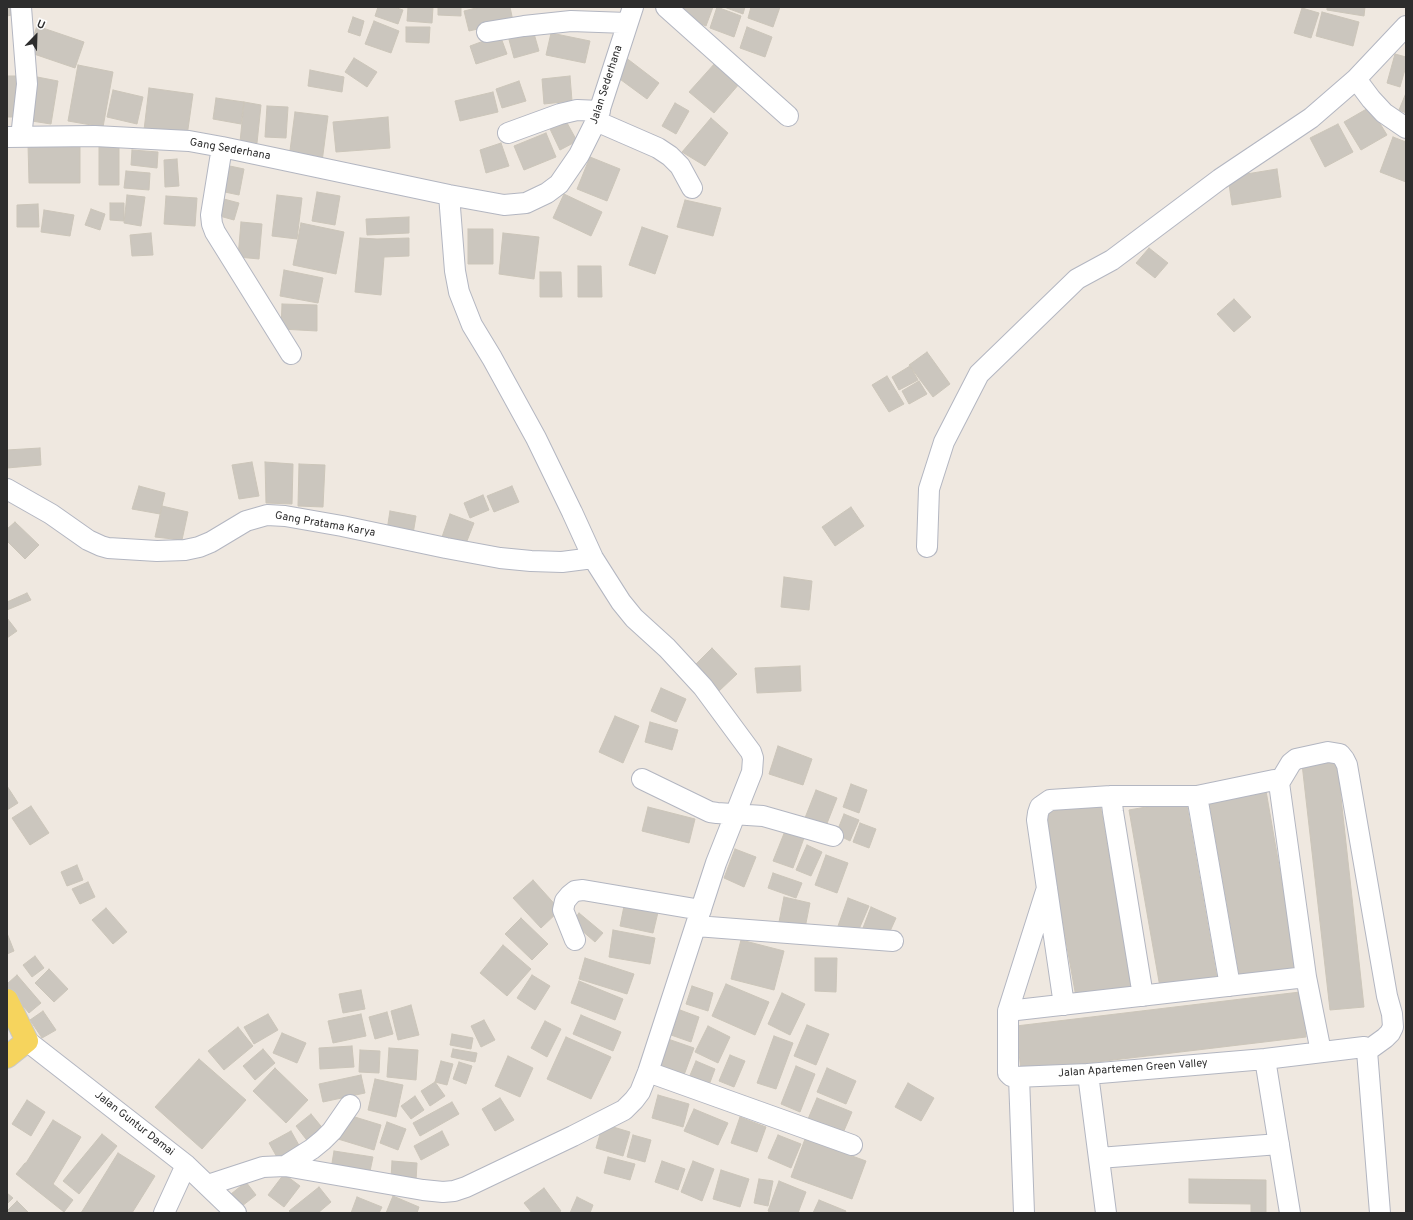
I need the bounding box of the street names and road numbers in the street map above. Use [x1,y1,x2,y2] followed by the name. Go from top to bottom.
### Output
[588,44,626,126] street label: Jalan Sederhana
[189,136,271,164] street label: Gang Sederhana
[274,510,376,540] street label: Gang Pratama Karya
[1058,1057,1208,1081] street label: Jalan Apartemen Green Valley
[92,1089,176,1159] street label: Jalan Guntur Damai

